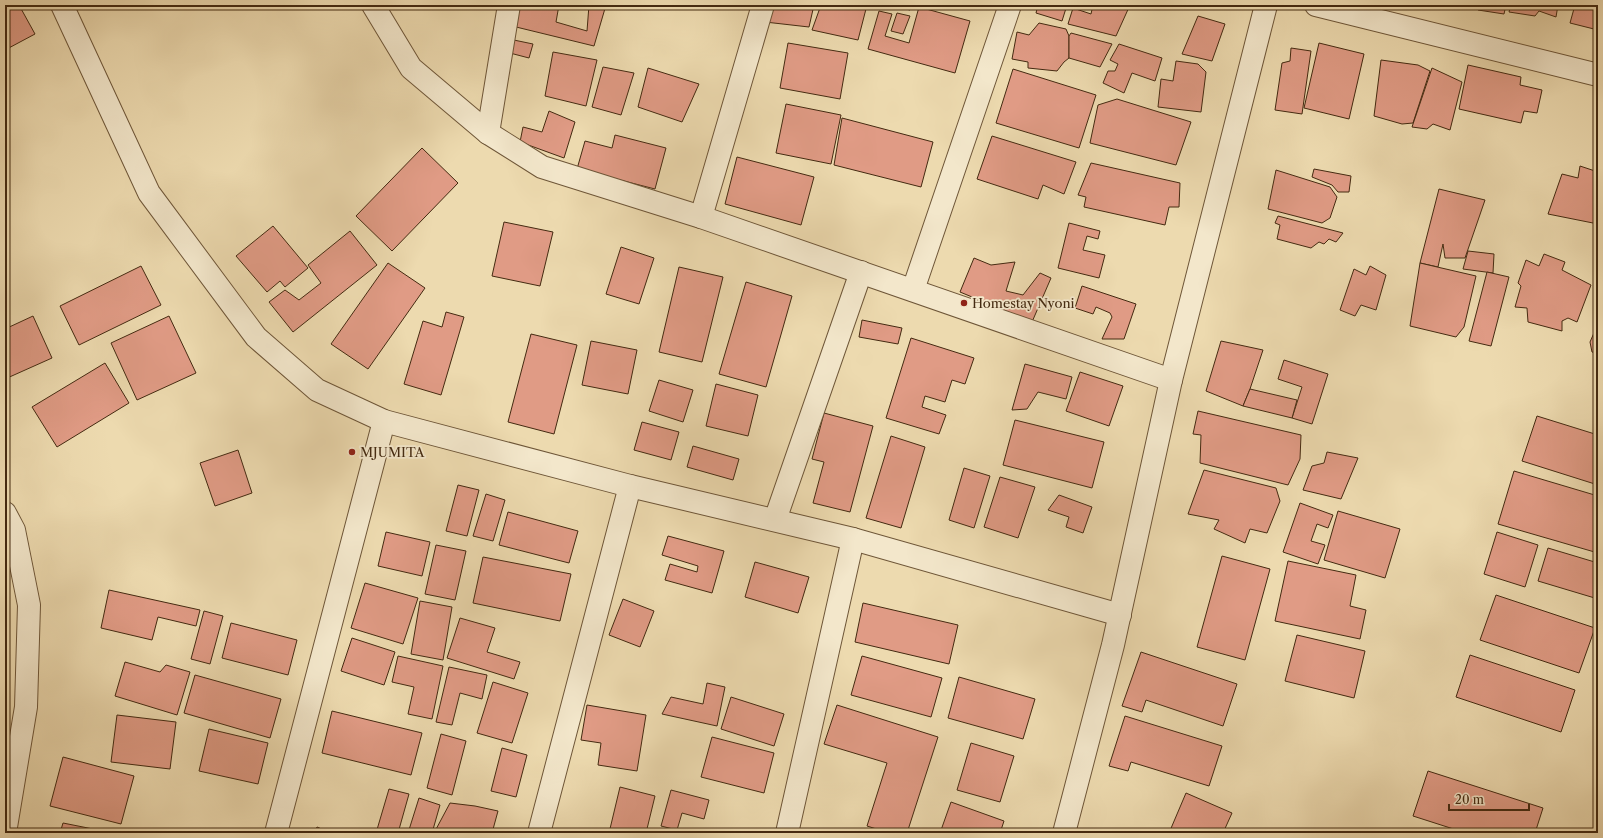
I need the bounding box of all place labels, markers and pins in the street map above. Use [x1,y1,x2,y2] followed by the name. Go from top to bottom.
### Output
[972,295,1075,311] place label: Homestay Nyoni
[959,298,969,308] marker: Homestay Nyoni
[360,444,425,460] place label: MJUMITA
[347,447,357,457] marker: MJUMITA

